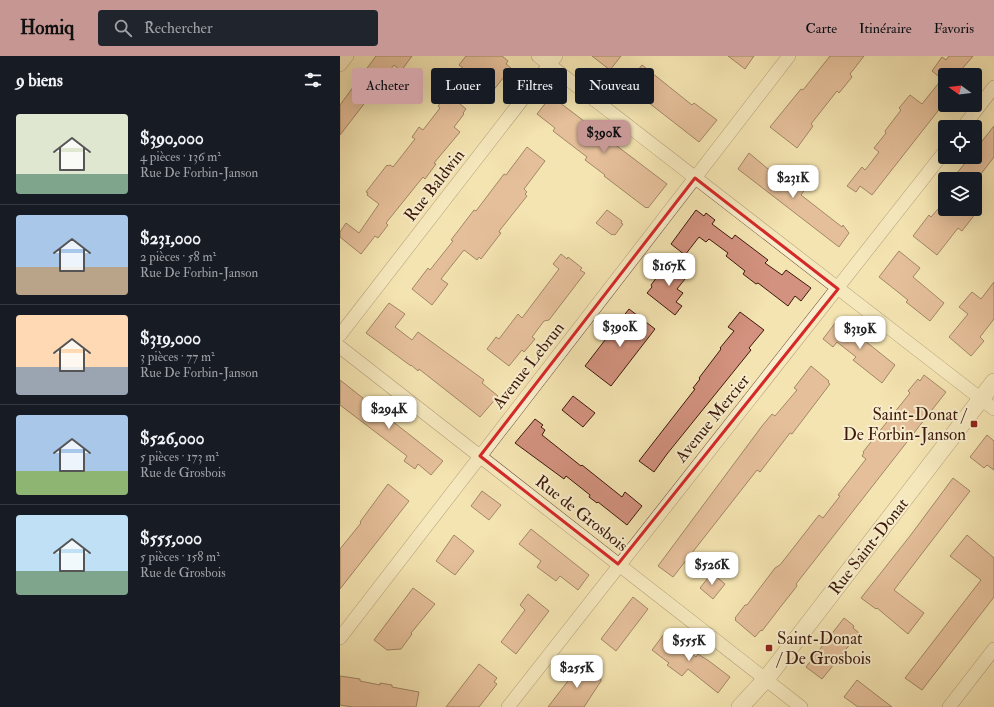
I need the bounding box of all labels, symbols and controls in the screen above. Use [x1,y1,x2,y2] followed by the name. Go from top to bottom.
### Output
[98,10,378,46] search box
[20,16,74,40] text: Homiq
[112,17,134,39] icon: search
[144,19,212,38] text: Rechercher
[806,20,837,37] text: Carte
[859,20,912,37] text: Itinéraire
[934,20,974,37] text: Favoris
[352,68,423,104] chip: Acheter
[431,68,495,104] chip: Louer
[503,68,567,104] chip: Filtres
[575,68,654,104] chip: Nouveau
[938,68,982,112] north arrow
[938,68,982,216] map controls
[302,69,324,91] icon: filters
[16,70,63,91] text: 9 biens
[576,120,632,154] pin: $390K
[938,120,982,164] button: locate
[587,125,621,141] text: $390K
[140,128,204,149] text: $390,000
[48,130,96,178] icon: home
[400,145,469,226] street label: Rue Baldwin
[140,149,221,165] text: 4 pièces · 136 m²
[140,165,258,181] text: Rue De Forbin-Janson
[765,165,821,199] pin: $231K
[777,170,809,186] text: $231K
[938,172,982,216] button: layers
[140,228,201,249] text: $231,000
[48,231,96,279] icon: home
[140,249,216,265] text: 2 pièces · 58 m²
[641,253,697,287] pin: $167K
[652,258,686,274] text: $167K
[140,265,258,281] text: Rue De Forbin-Janson
[592,314,648,348] pin: $390K
[832,316,888,350] pin: $319K
[487,318,569,414] street label: Avenue Lebrun
[603,319,637,335] text: $390K
[844,321,876,337] text: $319K
[140,328,201,349] text: $319,000
[48,331,96,379] icon: home
[140,349,215,365] text: 3 pièces · 77 m²
[140,365,258,381] text: Rue De Forbin-Janson
[670,370,755,467] street label: Avenue Mercier
[361,396,417,430] pin: $294K
[371,401,407,417] text: $294K
[843,404,968,446] place label: Saint-Donat / De Forbin-Janson
[969,419,979,429] marker: Saint-Donat / De Forbin-Janson
[140,428,204,449] text: $526,000
[48,431,96,479] icon: home
[140,449,219,465] text: 5 pièces · 173 m²
[140,465,226,481] text: Rue de Grosbois
[531,471,632,556] street label: Rue de Grosbois
[824,493,913,599] street label: Rue Saint-Donat
[140,528,202,549] text: $555,000
[48,531,96,579] icon: home
[140,549,220,565] text: 5 pièces · 158 m²
[684,552,740,586] pin: $526K
[694,557,730,573] text: $526K
[140,565,226,581] text: Rue de Grosbois
[661,628,717,662] pin: $555K
[775,628,871,669] place label: Saint-Donat / De Grosbois
[672,633,706,649] text: $555K
[764,643,774,653] marker: Saint-Donat / De Grosbois
[549,655,605,689] pin: $255K
[560,660,594,676] text: $255K

